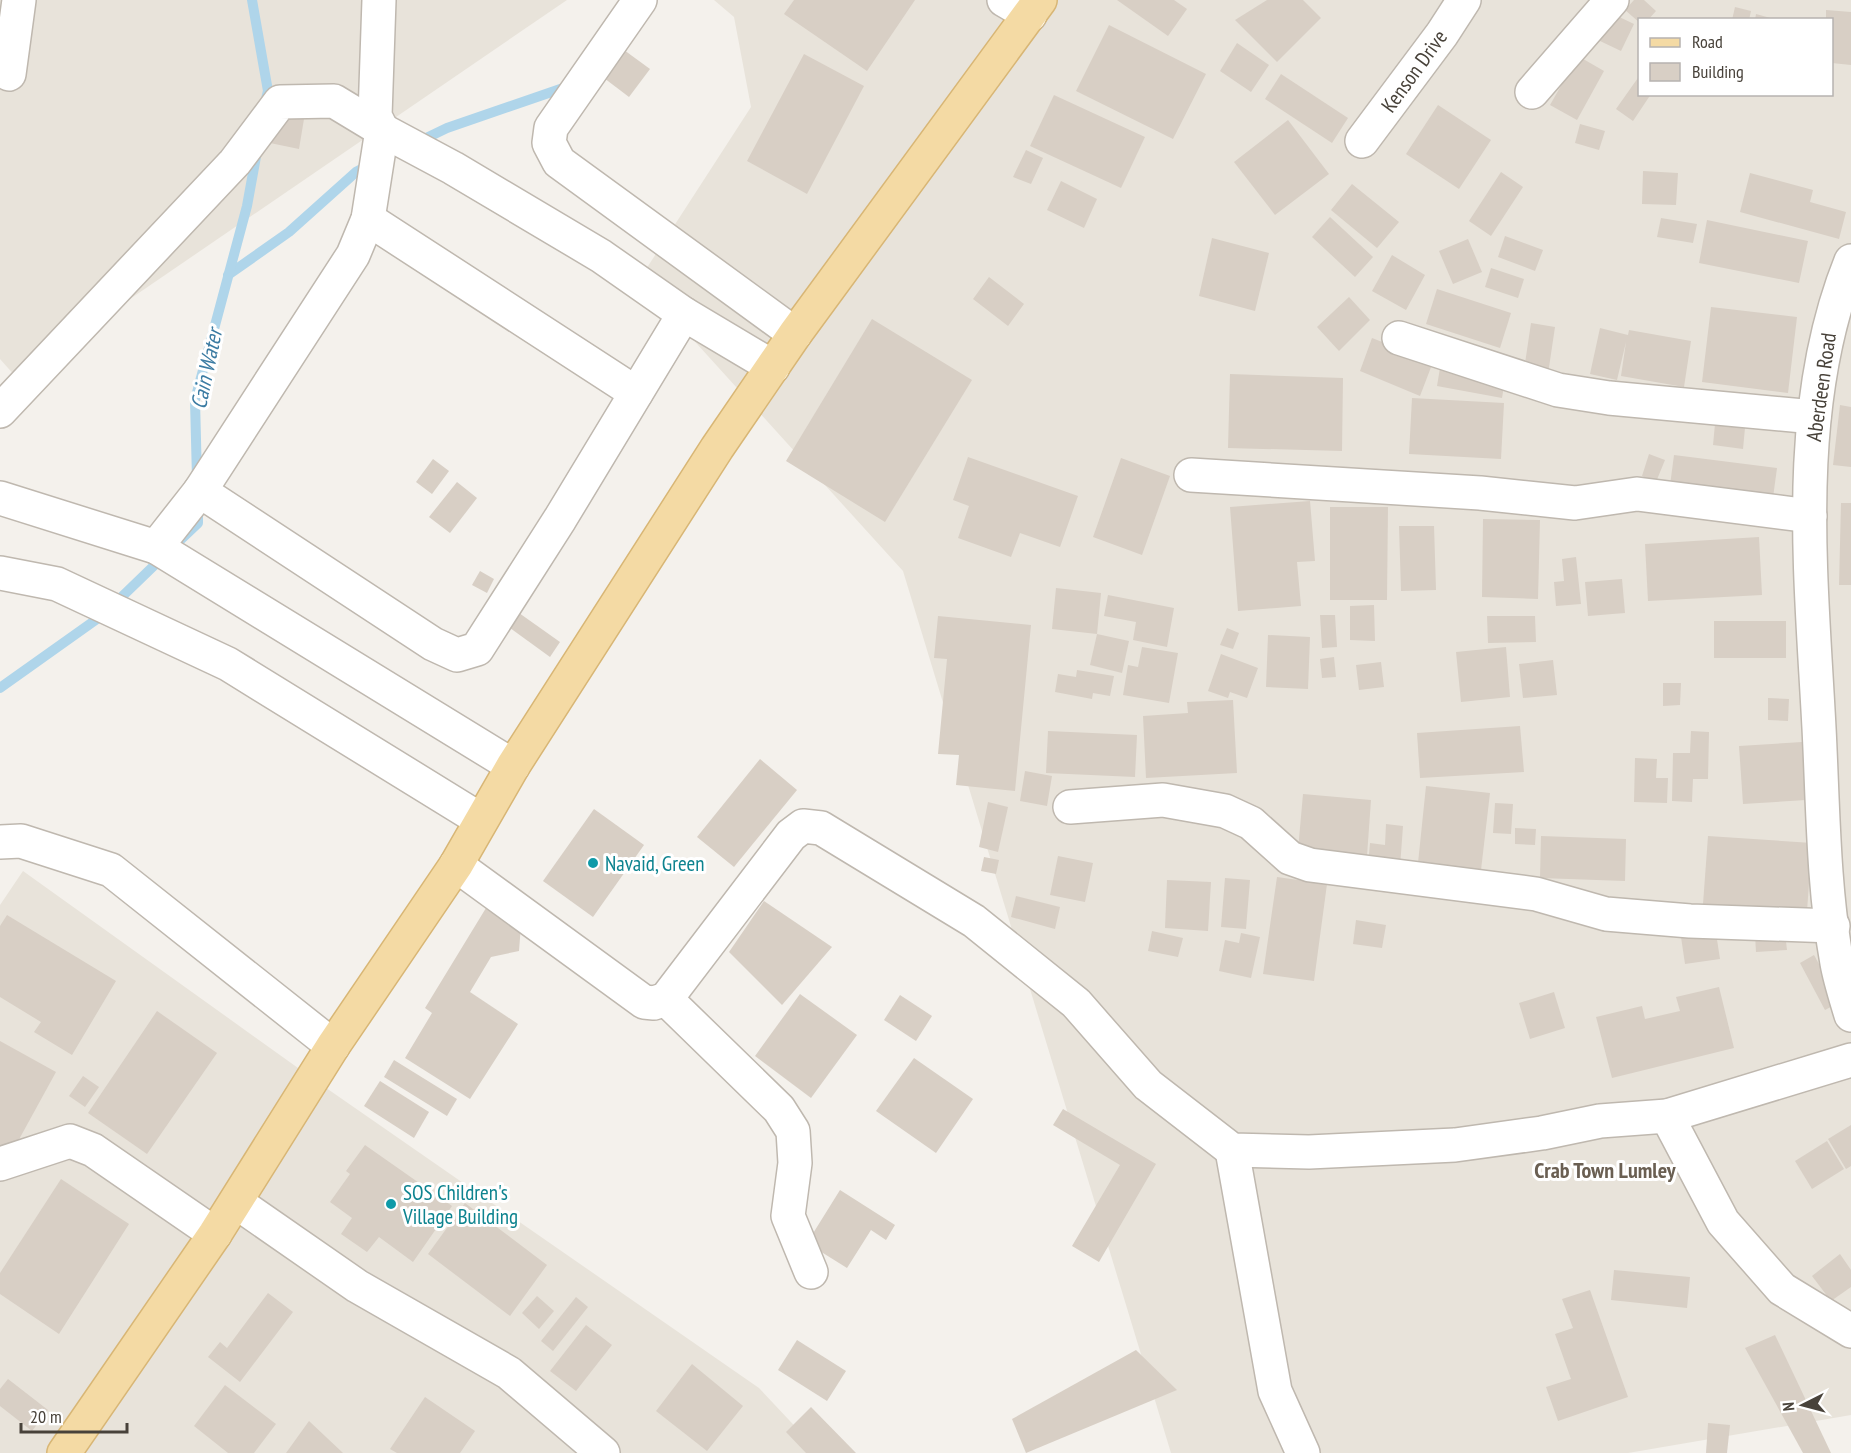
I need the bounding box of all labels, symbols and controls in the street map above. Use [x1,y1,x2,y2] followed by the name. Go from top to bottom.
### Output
[1638,18,1833,96] legend
[1375,24,1453,118] street label: Kenson Drive
[1692,30,1723,53] text: Road
[1692,60,1744,83] text: Building
[184,323,229,412] water label: Cain Water
[1800,331,1842,443] street label: Aberdeen Road
[605,850,704,877] place label: Navaid, Green
[586,856,600,870] marker: Navaid, Green
[1534,1156,1677,1184] district label: Crab Town Lumley
[402,1179,518,1230] place label: SOS Children's Village Building
[384,1197,398,1211] marker: SOS Children's Village Building
[1773,1375,1833,1435] north arrow
[21,1396,128,1434] scale bar
[1778,1401,1798,1412] text: N
[30,1405,62,1428] text: 20 m

